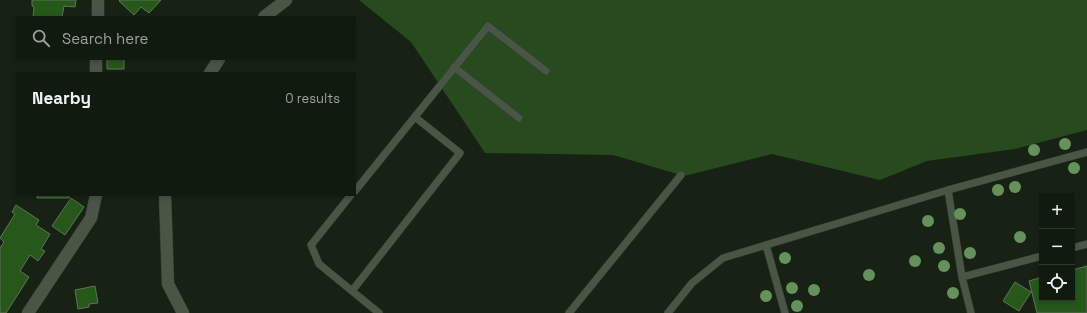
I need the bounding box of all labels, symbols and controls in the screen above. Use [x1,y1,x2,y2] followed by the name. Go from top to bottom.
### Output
[16,16,356,60] search box
[30,27,52,49] icon: search
[62,29,148,48] text: Search here
[32,87,91,109] text: Nearby
[285,90,340,107] text: 0 results
[1039,193,1075,301] map controls
[1039,193,1075,229] button: +
[1039,229,1075,265] button: −
[1039,265,1075,301] button: locate

